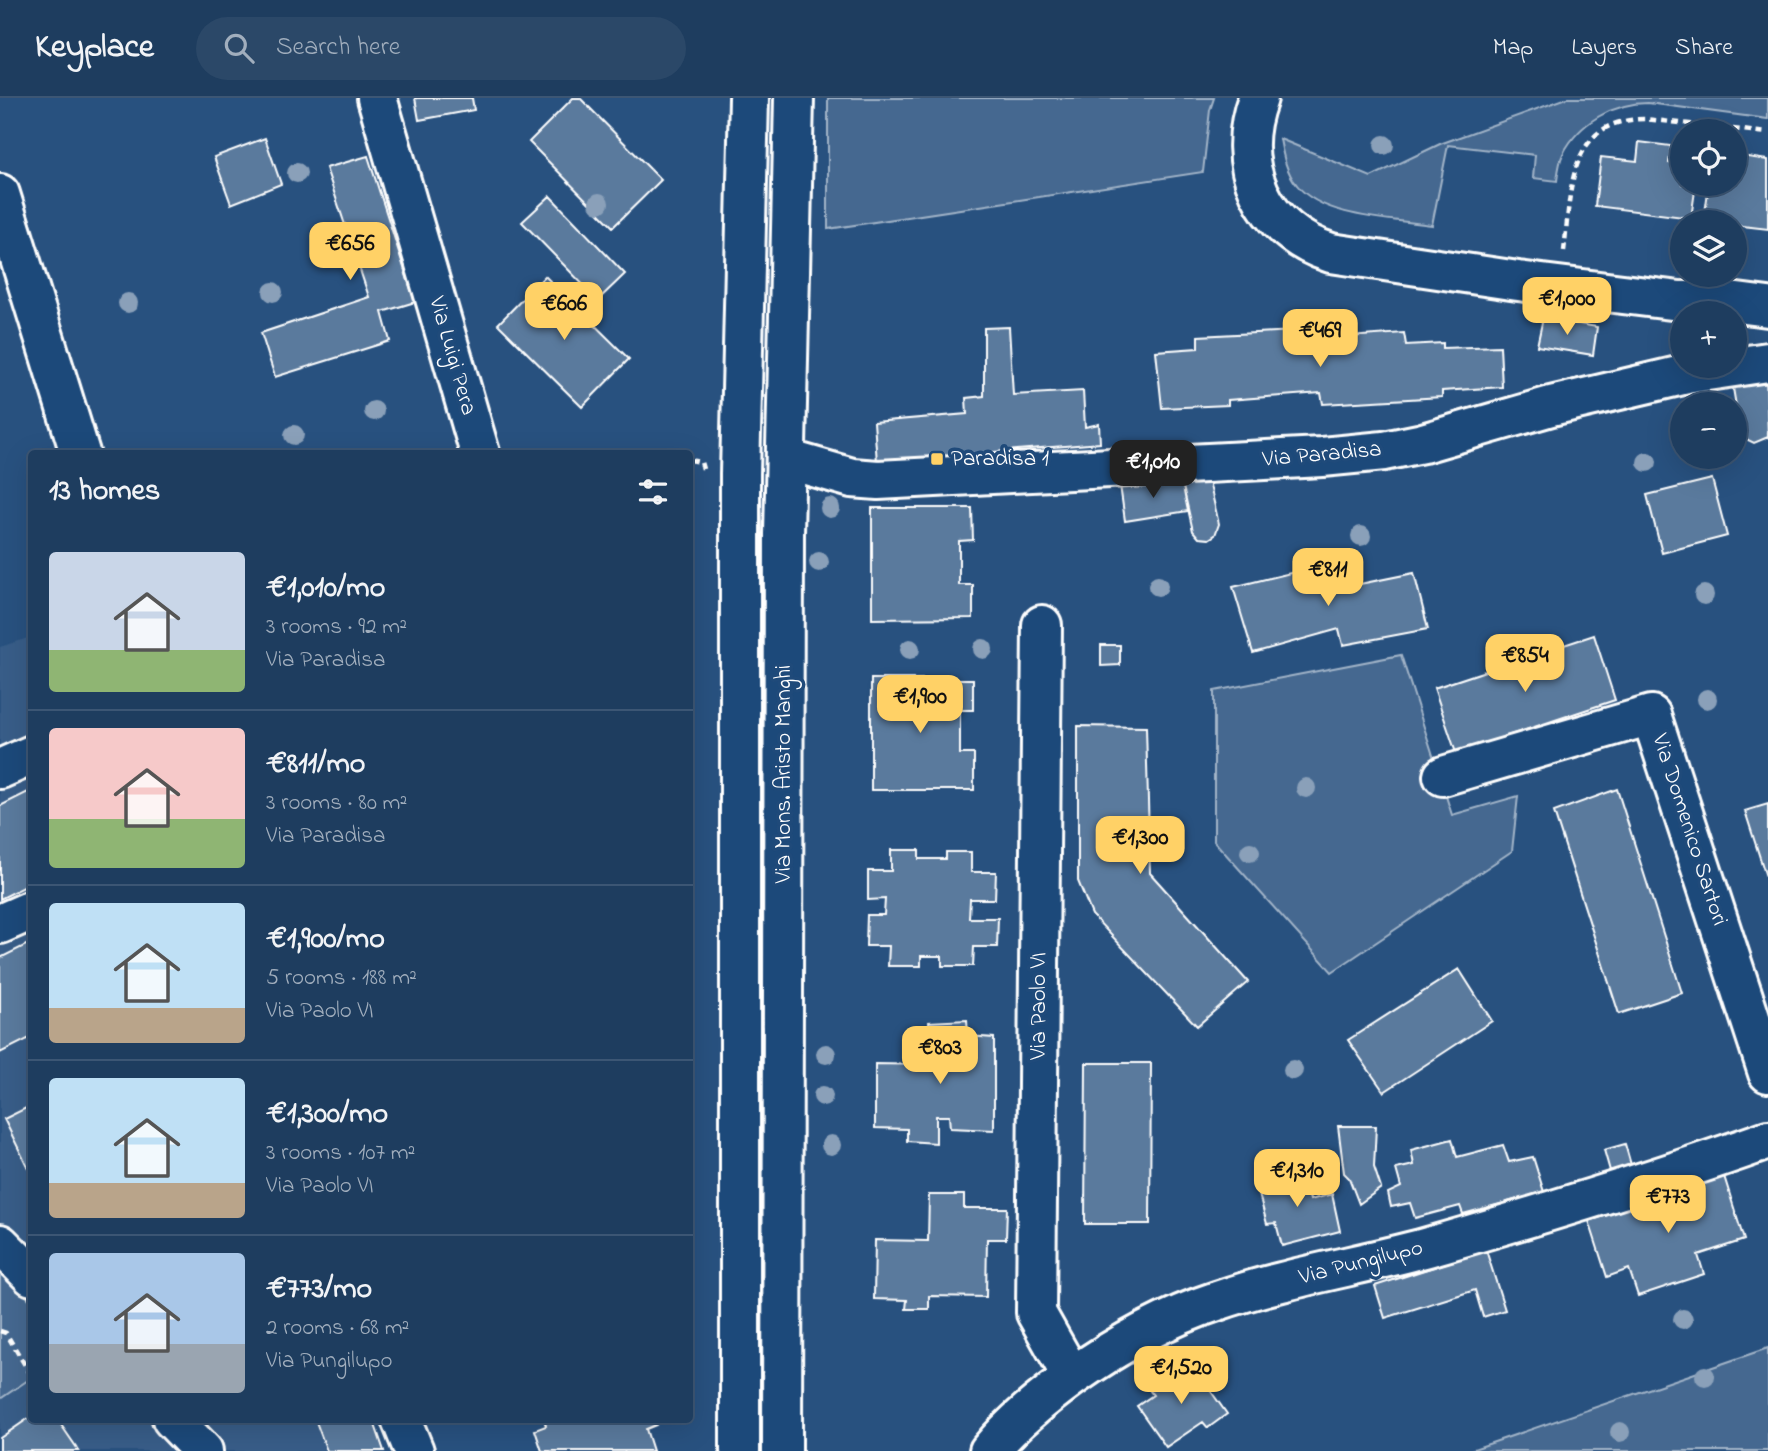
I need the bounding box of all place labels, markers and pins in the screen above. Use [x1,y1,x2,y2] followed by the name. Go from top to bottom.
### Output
[309,222,391,282] pin: €656
[1510,278,1624,337] pin: €1,000
[523,282,605,342] pin: €606
[1279,310,1361,369] pin: €469
[1096,440,1210,500] pin: €1,010
[951,443,1049,476] place label: Paradisa 1
[929,451,945,467] marker: Paradisa 1
[1287,548,1369,608] pin: €811
[1484,634,1566,694] pin: €854
[863,676,977,735] pin: €1,900
[1083,816,1197,876] pin: €1,300
[899,1026,981,1086] pin: €803
[1240,1150,1354,1209] pin: €1,310
[1627,1176,1709,1235] pin: €773
[1124,1346,1238,1406] pin: €1,520

